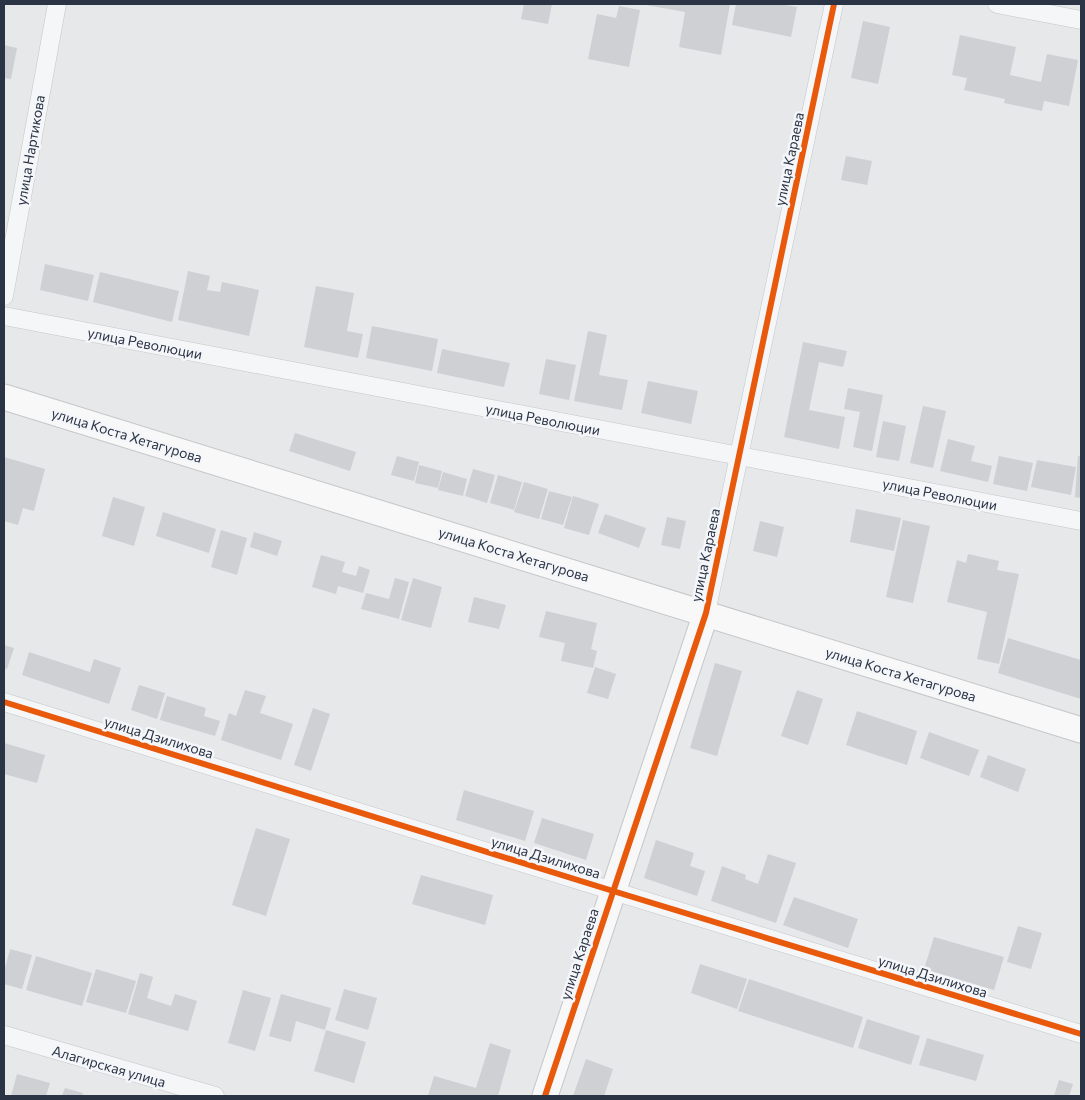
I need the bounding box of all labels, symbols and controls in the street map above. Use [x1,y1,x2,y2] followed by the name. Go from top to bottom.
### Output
[12,94,48,206] street label: улица Нартикова
[771,111,807,207] street label: улица Караева
[86,324,204,362] street label: улица Революции
[484,400,602,438] street label: улица Революции
[50,404,204,466] street label: улица Коста Хетагурова
[881,475,999,513] street label: улица Революции
[687,507,723,603] street label: улица Караева
[437,523,591,585] street label: улица Коста Хетагурова
[824,643,978,705] street label: улица Коста Хетагурова
[102,712,216,762] street label: улица Дзилихова
[489,832,603,882] street label: улица Дзилихова
[556,906,602,1002] street label: улица Караева
[876,951,990,1001] street label: улица Дзилихова
[50,1042,168,1090] street label: Алагирская улица

